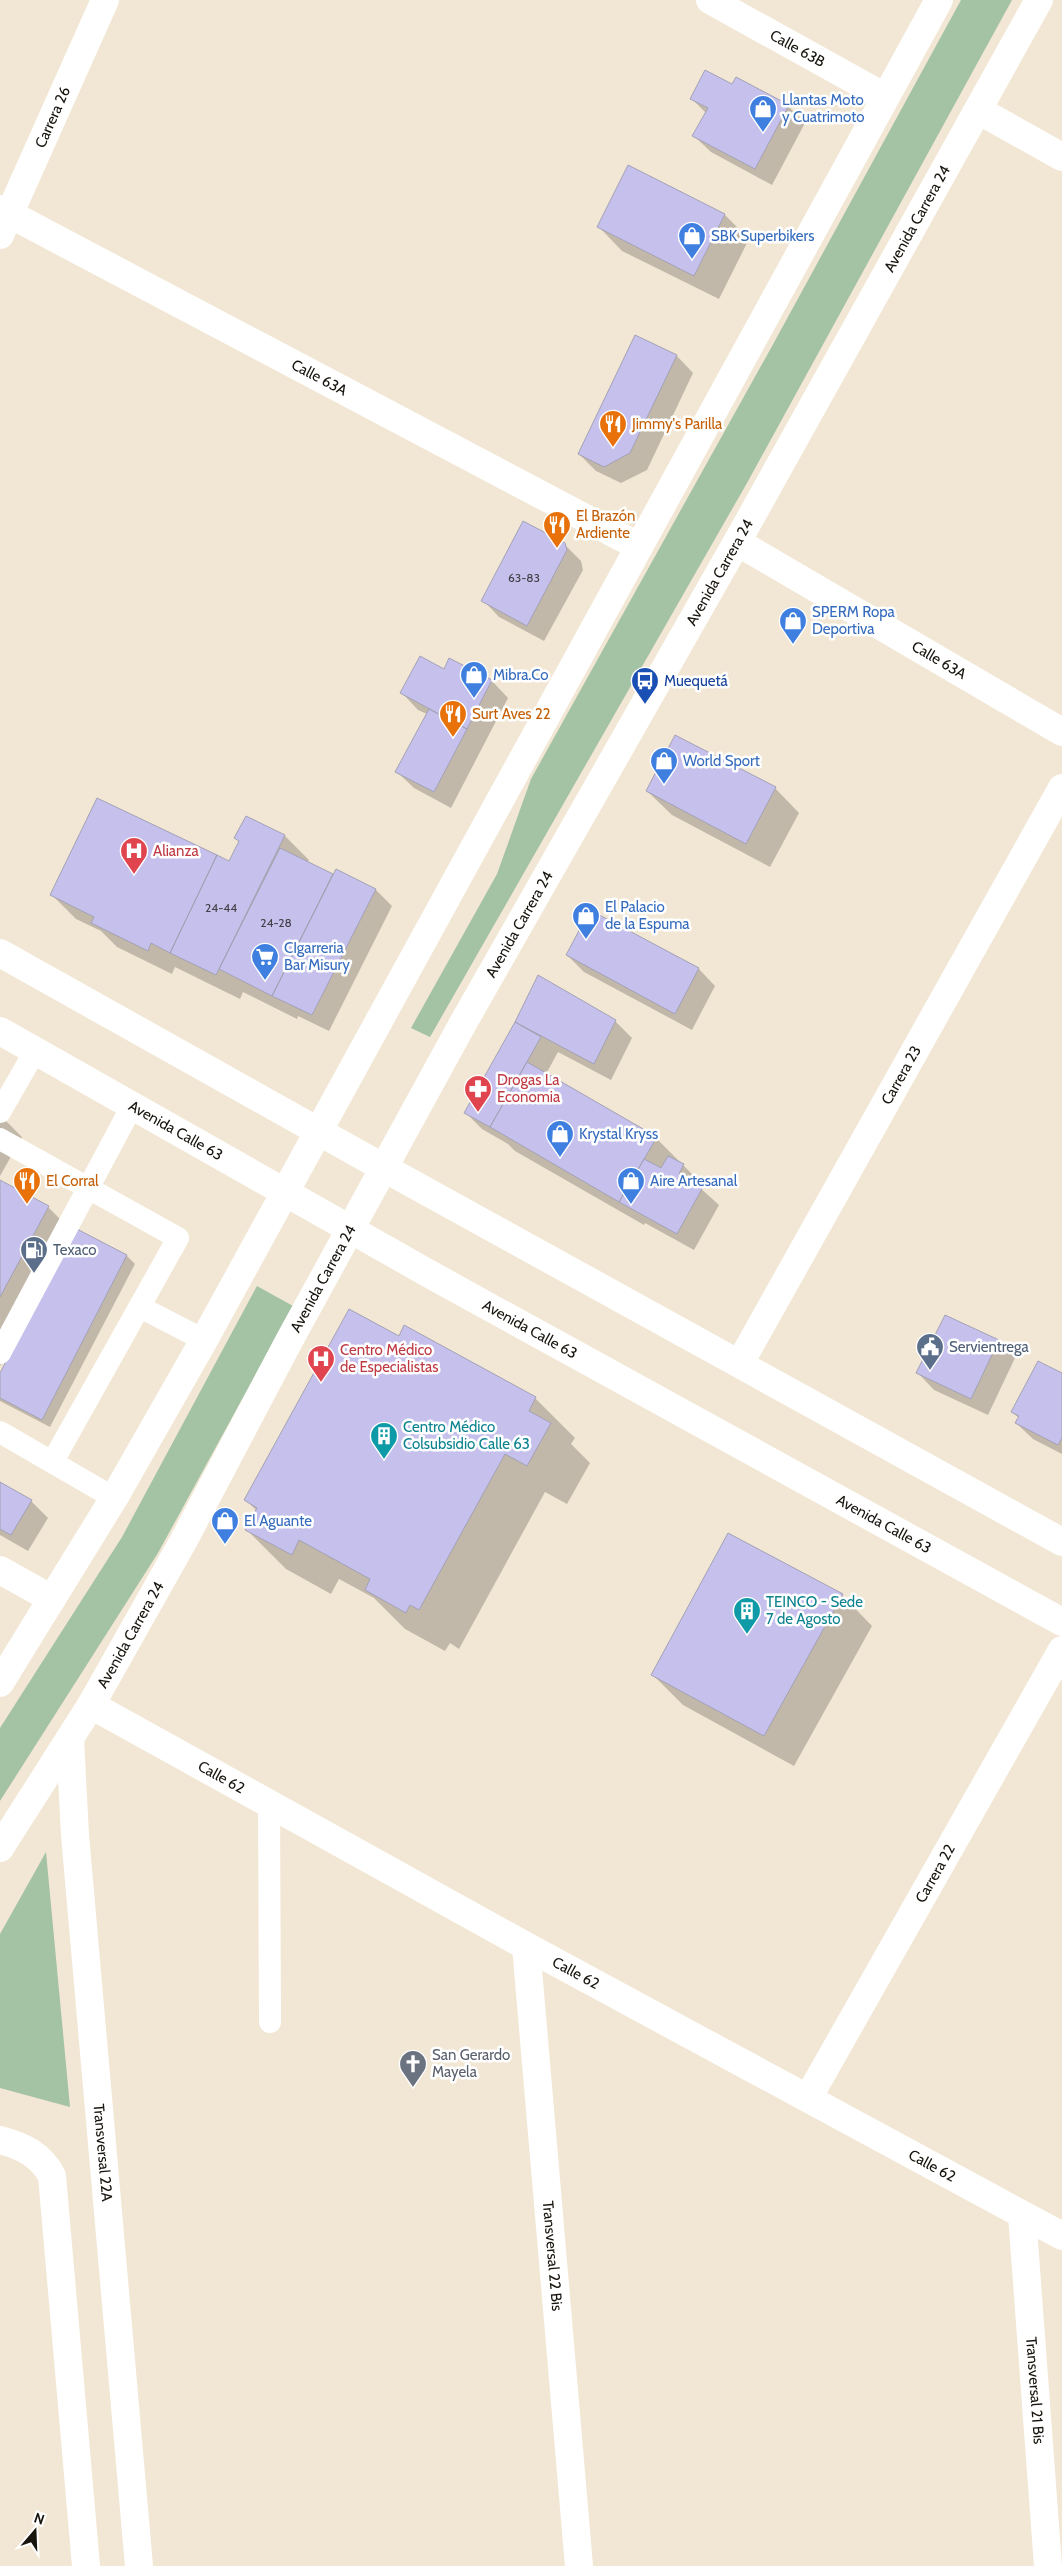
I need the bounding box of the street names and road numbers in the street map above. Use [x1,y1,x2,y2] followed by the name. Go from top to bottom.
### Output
[767,26,828,71] street label: Calle 63B
[31,84,74,151] street label: Carrera 26
[880,162,954,275] street label: Avenida Carrera 24
[288,356,351,400] street label: Calle 63A
[682,516,757,629] street label: Avenida Carrera 24
[908,637,970,683] street label: Calle 63A
[482,868,557,981] street label: Avenida Carrera 24
[878,1042,925,1108] street label: Carrera 23
[126,1097,226,1164] street label: Avenida Calle 63
[287,1222,360,1335] street label: Avenida Carrera 24
[479,1296,580,1363] street label: Avenida Calle 63
[833,1491,934,1557] street label: Avenida Calle 63
[93,1578,168,1691] street label: Avenida Carrera 24
[195,1757,248,1797] street label: Calle 62
[912,1841,959,1906] street label: Carrera 22
[549,1953,603,1993] street label: Calle 62
[90,2103,116,2203] street label: Transversal 22A
[905,2146,959,2186] street label: Calle 62
[539,2200,566,2312] street label: Transversal 22 Bis
[1022,2336,1048,2445] street label: Transversal 21 Bis

